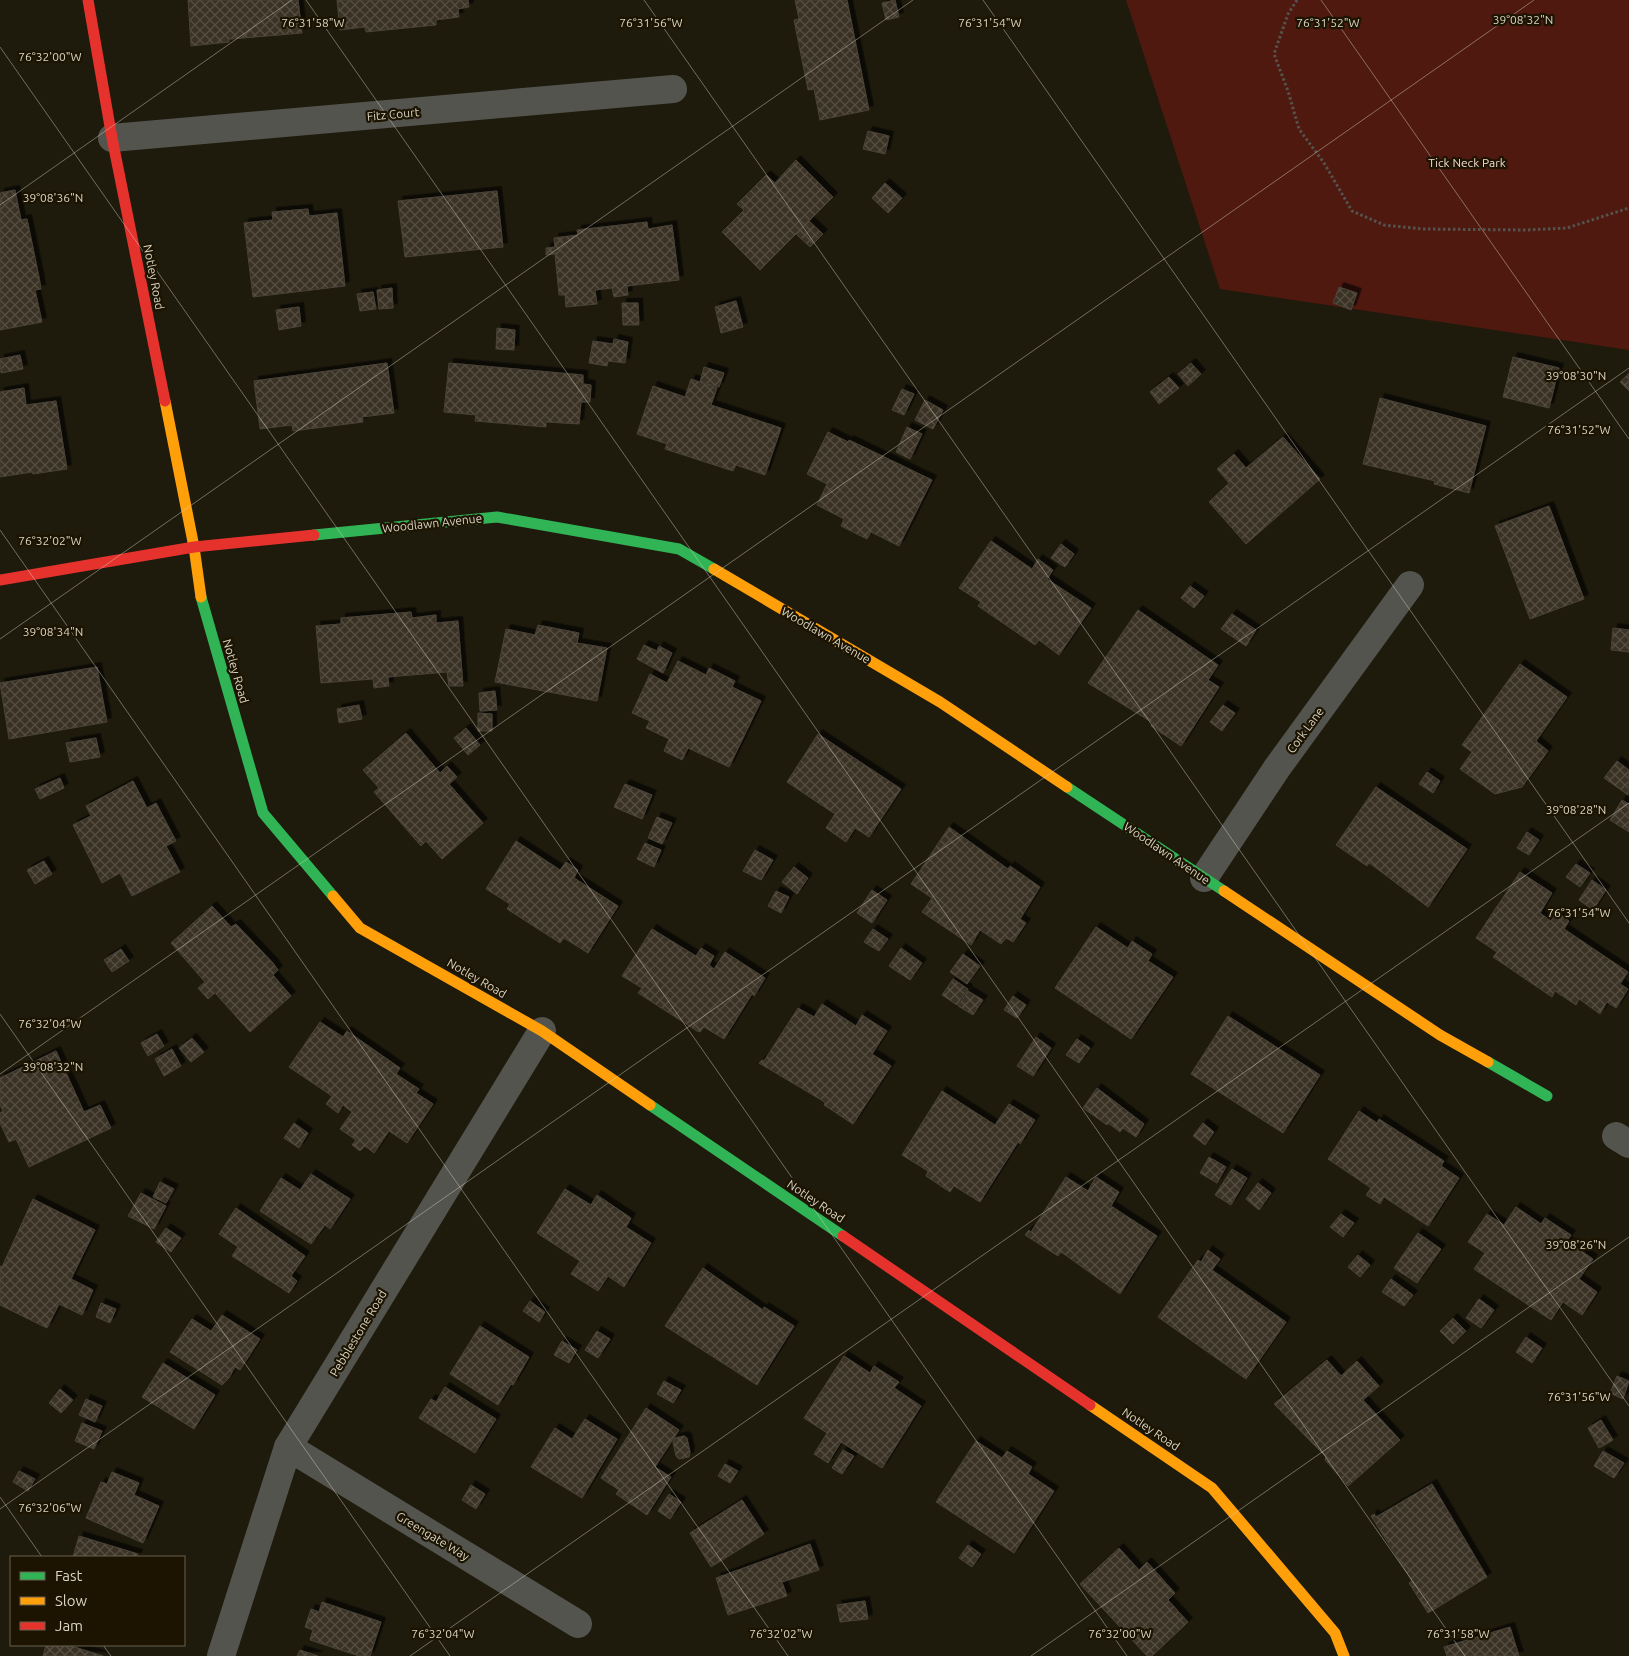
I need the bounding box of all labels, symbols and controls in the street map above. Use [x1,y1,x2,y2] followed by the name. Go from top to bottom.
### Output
[1493,13,1553,26] text: 39°08'32"N
[281,16,345,29] text: 76°31'58"W
[619,16,683,29] text: 76°31'56"W
[958,16,1022,29] text: 76°31'54"W
[1296,16,1360,29] text: 76°31'52"W
[18,50,82,63] text: 76°32'00"W
[366,105,420,123] street label: Fitz Court
[1428,156,1506,169] park label: Tick Neck Park
[23,191,83,204] text: 39°08'36"N
[141,243,167,311] street label: Notley Road
[1546,369,1606,382] text: 39°08'30"N
[1547,423,1611,436] text: 76°31'52"W
[381,511,483,535] street label: Woodlawn Avenue
[18,534,82,547] text: 76°32'02"W
[779,604,873,666] street label: Woodlawn Avenue
[23,625,83,638] text: 39°08'34"N
[221,637,251,705] street label: Notley Road
[1284,705,1326,755] street label: Cork Lane
[1546,803,1606,816] text: 39°08'28"N
[1122,819,1212,887] street label: Woodlawn Avenue
[1547,906,1611,919] text: 76°31'54"W
[445,956,509,1000] street label: Notley Road
[18,1017,82,1030] text: 76°32'04"W
[23,1060,83,1073] text: 39°08'32"N
[785,1177,847,1225] street label: Notley Road
[1546,1238,1606,1251] text: 39°08'26"N
[327,1288,389,1378] street label: Pebblestone Road
[1547,1390,1611,1403] text: 76°31'56"W
[1120,1405,1182,1453] street label: Notley Road
[18,1501,82,1514] text: 76°32'06"W
[394,1509,472,1563] street label: Greengate Way
[10,1556,185,1646] legend
[55,1567,83,1584] text: Fast
[55,1592,88,1609] text: Slow
[55,1617,83,1634] text: Jam
[411,1627,475,1640] text: 76°32'04"W
[749,1627,813,1640] text: 76°32'02"W
[1088,1627,1152,1640] text: 76°32'00"W
[1426,1627,1490,1640] text: 76°31'58"W

